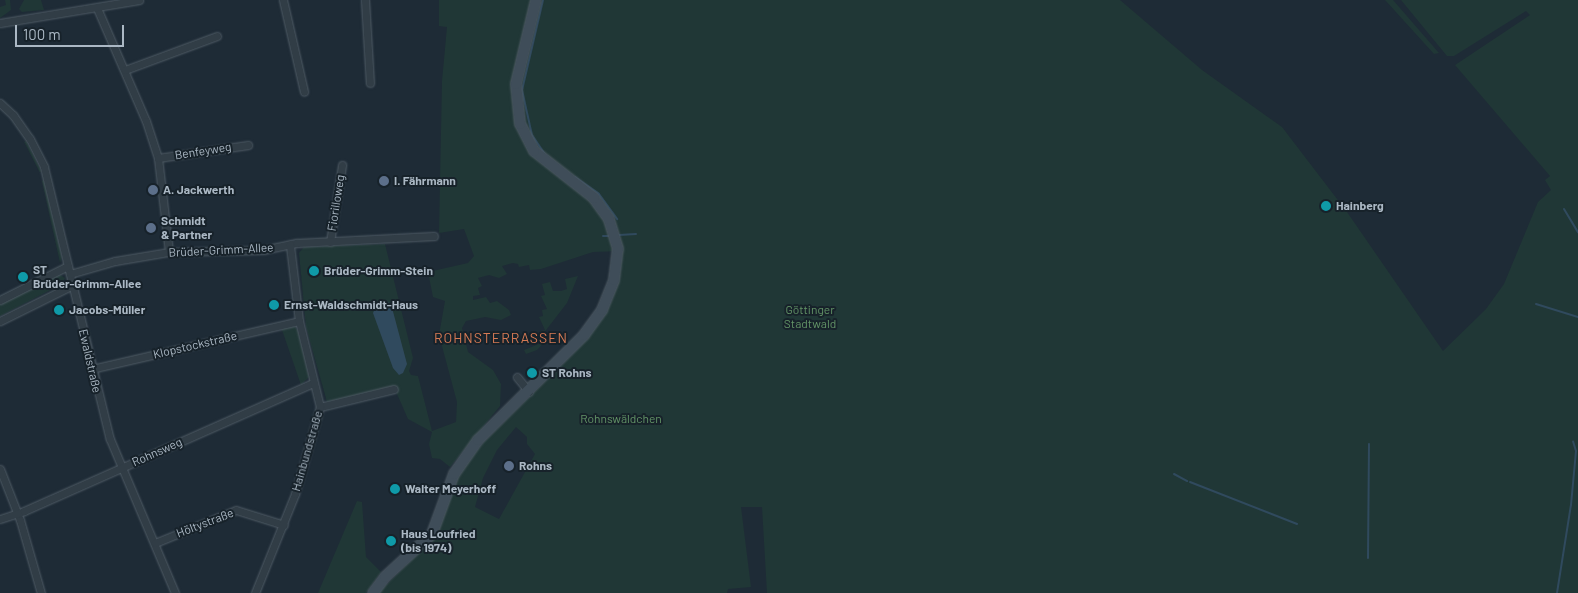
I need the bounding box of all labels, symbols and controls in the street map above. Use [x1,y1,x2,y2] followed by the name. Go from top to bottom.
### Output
[18,15,126,47] scale bar
[23,25,61,43] text: 100 m
[174,139,232,163] street label: Benfeyweg
[324,174,348,232] street label: Fiorilloweg
[394,174,456,188] place label: I. Fährmann
[378,175,390,187] marker: I. Fährmann
[163,183,234,197] place label: A. Jackwerth
[147,184,159,196] marker: A. Jackwerth
[1336,199,1384,213] place label: Hainberg
[1320,200,1332,212] marker: Hainberg
[161,214,212,242] place label: Schmidt & Partner
[145,222,157,234] marker: Schmidt & Partner
[168,240,274,260] street label: Brüder-Grimm-Allee
[33,263,141,291] place label: ST Brüder-Grimm-Allee
[324,264,433,278] place label: Brüder-Grimm-Stein
[308,265,320,277] marker: Brüder-Grimm-Stein
[17,271,29,283] marker: ST Brüder-Grimm-Allee
[284,298,418,312] place label: Ernst-Waldschmidt-Haus
[268,299,280,311] marker: Ernst-Waldschmidt-Haus
[69,303,145,317] place label: Jacobs-Müller
[784,303,836,331] park label: Göttinger Stadtwald
[53,304,65,316] marker: Jacobs-Müller
[76,328,104,394] street label: Ewaldstraße
[152,328,238,362] street label: Klopstockstraße
[432,330,570,346] district label: ROHNSTERRASSEN
[542,366,592,380] place label: ST Rohns
[526,367,538,379] marker: ST Rohns
[289,409,325,493] street label: Hainbundstraße
[580,412,662,426] park label: Rohnswäldchen
[130,435,184,469] street label: Rohnsweg
[519,459,552,473] place label: Rohns
[503,460,515,472] marker: Rohns
[405,482,496,496] place label: Walter Meyerhoff
[389,483,401,495] marker: Walter Meyerhoff
[174,505,236,541] street label: Höltystraße
[401,527,476,555] place label: Haus Loufried (bis 1974)
[385,535,397,547] marker: Haus Loufried (bis 1974)

